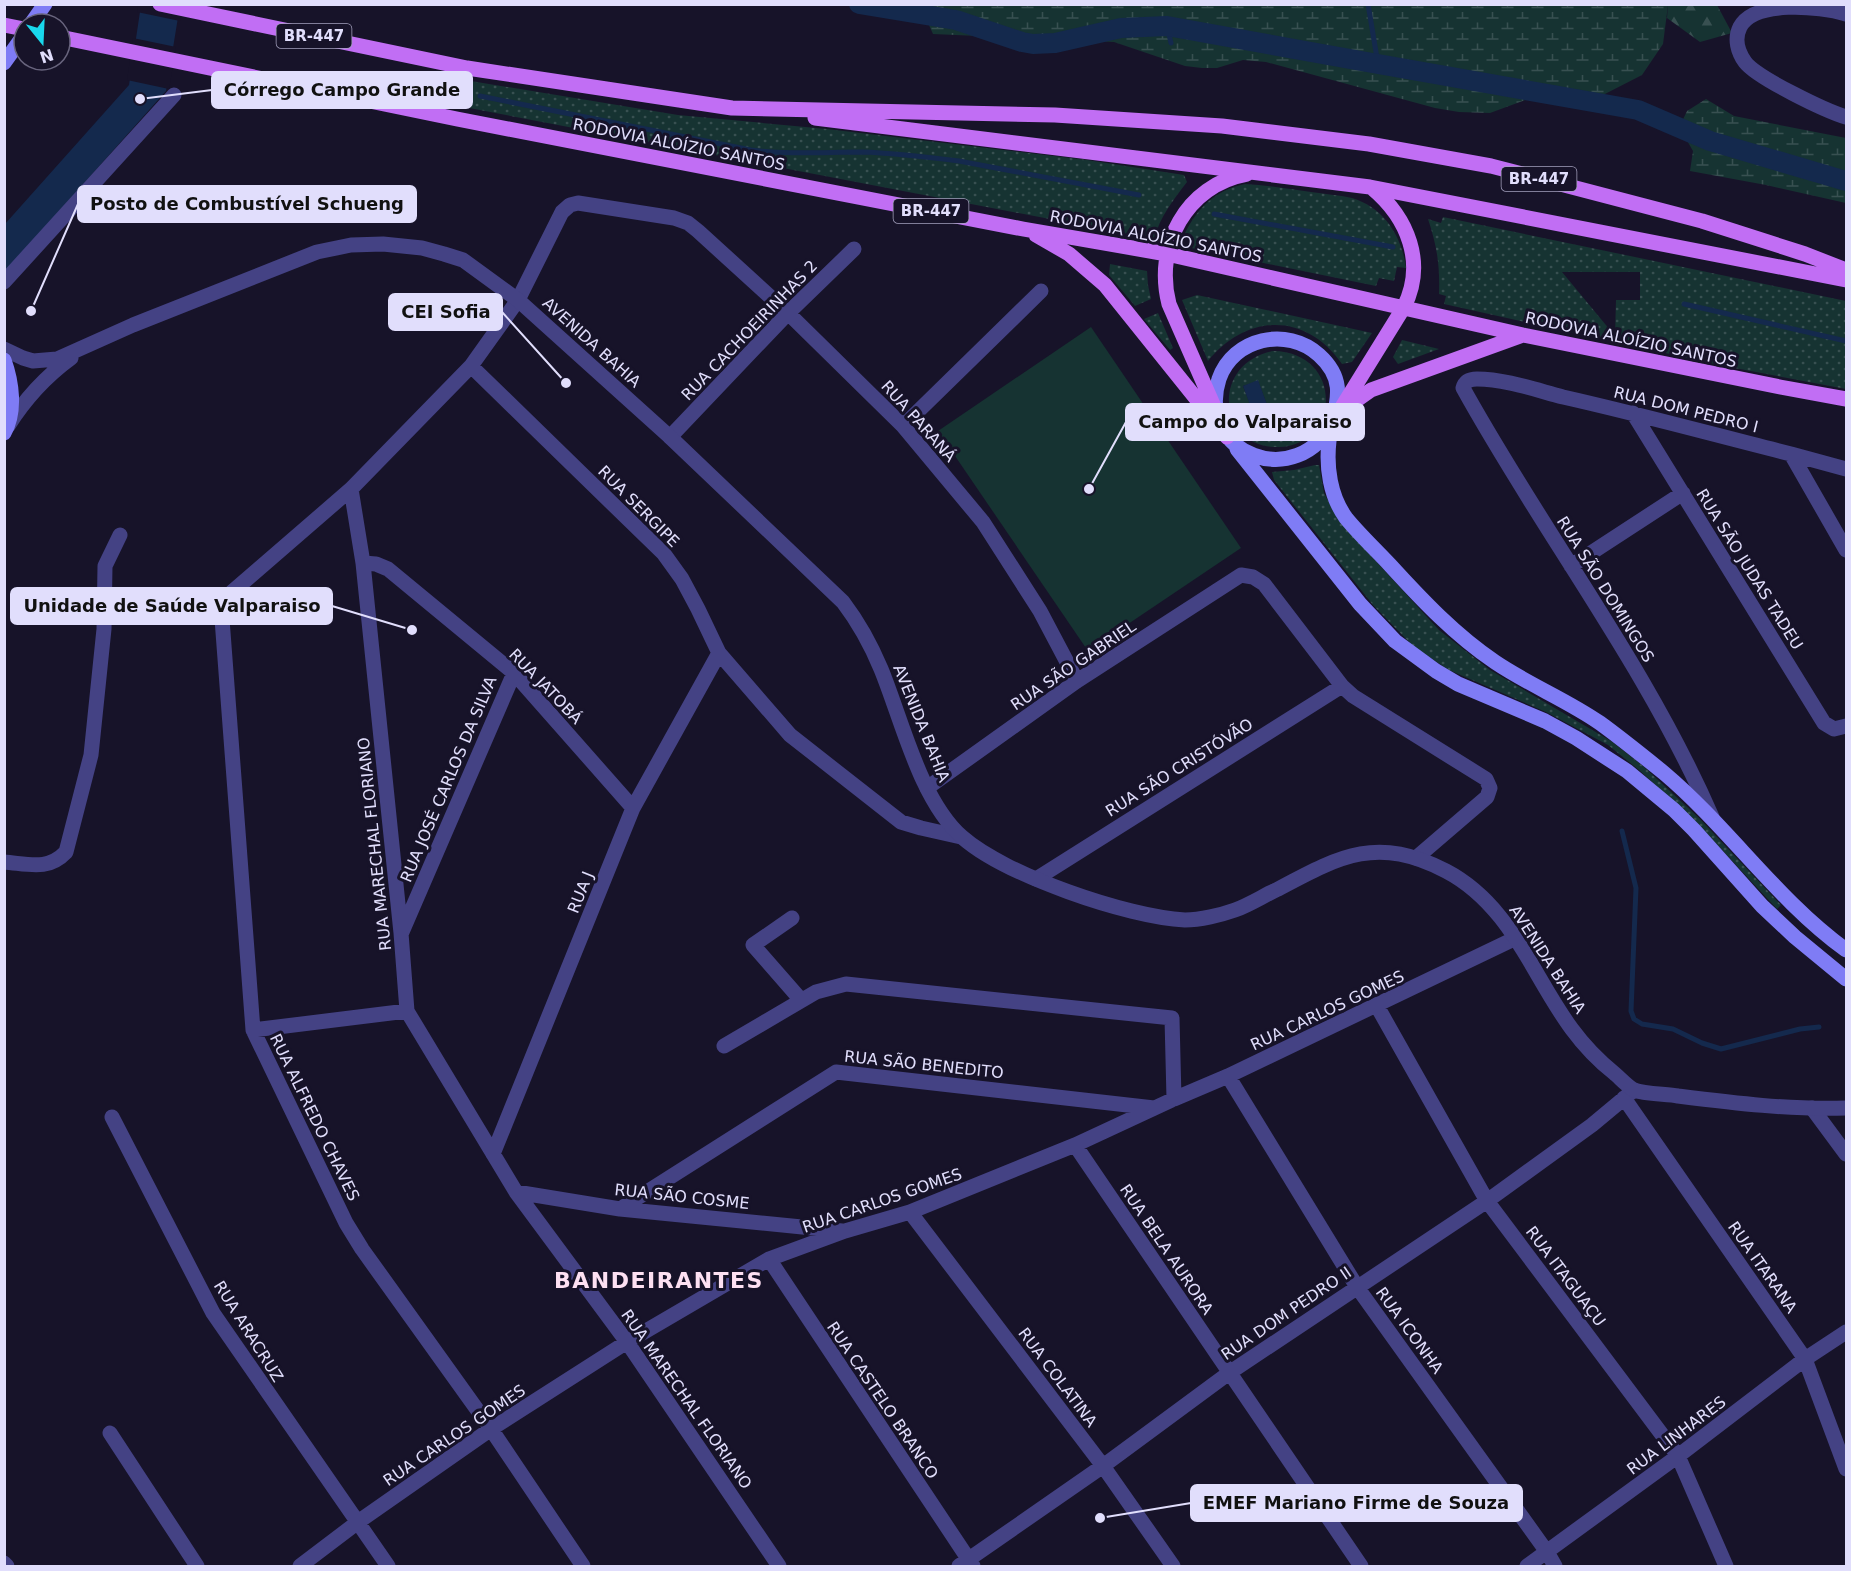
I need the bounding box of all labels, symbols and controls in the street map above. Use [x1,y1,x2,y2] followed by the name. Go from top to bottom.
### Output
[12,12,72,72] north arrow
[276,24,352,48] road number: BR-447
[37,45,56,67] text: N
[212,72,472,108] callout: Córrego Campo Grande
[224,79,460,100] text: Córrego Campo Grande
[571,115,787,174] street label: RODOVIA ALOÍZIO SANTOS
[1502,167,1576,191] road number: BR-447
[78,186,416,222] callout: Posto de Combustível Schueng
[90,193,404,214] text: Posto de Combustível Schueng
[894,199,968,223] road number: BR-447
[1048,207,1264,266] street label: RODOVIA ALOÍZIO SANTOS
[677,256,821,404] street label: RUA CACHOEIRINHAS 2
[539,293,645,391] street label: AVENIDA BAHIA
[389,294,502,330] callout: CEI Sofia
[401,301,491,322] text: CEI Sofia
[1523,308,1738,371] street label: RODOVIA ALOÍZIO SANTOS
[877,377,960,466] street label: RUA PARANÁ
[1612,382,1760,437] street label: RUA DOM PEDRO I
[1126,404,1364,440] callout: Campo do Valparaiso
[1138,411,1352,432] text: Campo do Valparaiso
[594,462,683,551] street label: RUA SERGIPE
[1692,485,1807,653] street label: RUA SÃO JUDAS TADEU
[1553,513,1658,666] street label: RUA SÃO DOMINGOS
[11,588,332,624] callout: Unidade de Saúde Valparaiso
[23,595,321,616] text: Unidade de Saúde Valparaiso
[1007,616,1140,714] street label: RUA SÃO GABRIEL
[505,645,586,728] street label: RUA JATOBÁ
[889,662,954,785] street label: AVENIDA BAHIA
[396,673,501,885] street label: RUA JOSÉ CARLOS DA SILVA
[1102,714,1256,821] street label: RUA SÃO CRISTÓVÃO
[354,736,395,952] street label: RUA MARECHAL FLORIANO
[563,868,597,916] street label: RUA J
[1505,902,1590,1017] street label: AVENIDA BAHIA
[1247,966,1407,1054] street label: RUA CARLOS GOMES
[266,1031,363,1204] street label: RUA ALFREDO CHAVES
[843,1047,1005,1082] street label: RUA SÃO BENEDITO
[800,1164,964,1237] street label: RUA CARLOS GOMES
[614,1180,750,1213] street label: RUA SÃO COSME
[1116,1181,1217,1318] street label: RUA BELA AURORA
[1724,1218,1801,1317] street label: RUA ITARANA
[1522,1222,1609,1330] street label: RUA ITAGUAÇU
[1218,1263,1355,1364] street label: RUA DOM PEDRO II
[554,1268,764,1293] district label: BANDEIRANTES
[210,1277,287,1385] street label: RUA ARACRUZ
[1372,1283,1447,1377] street label: RUA ICONHA
[617,1306,756,1493] street label: RUA MARECHAL FLORIANO
[823,1318,942,1482] street label: RUA CASTELO BRANCO
[1014,1324,1101,1431] street label: RUA COLATINA
[380,1381,529,1490] street label: RUA CARLOS GOMES
[1623,1392,1729,1479] street label: RUA LINHARES
[1191,1485,1522,1521] callout: EMEF Mariano Firme de Souza
[1203,1492,1509,1513] text: EMEF Mariano Firme de Souza

